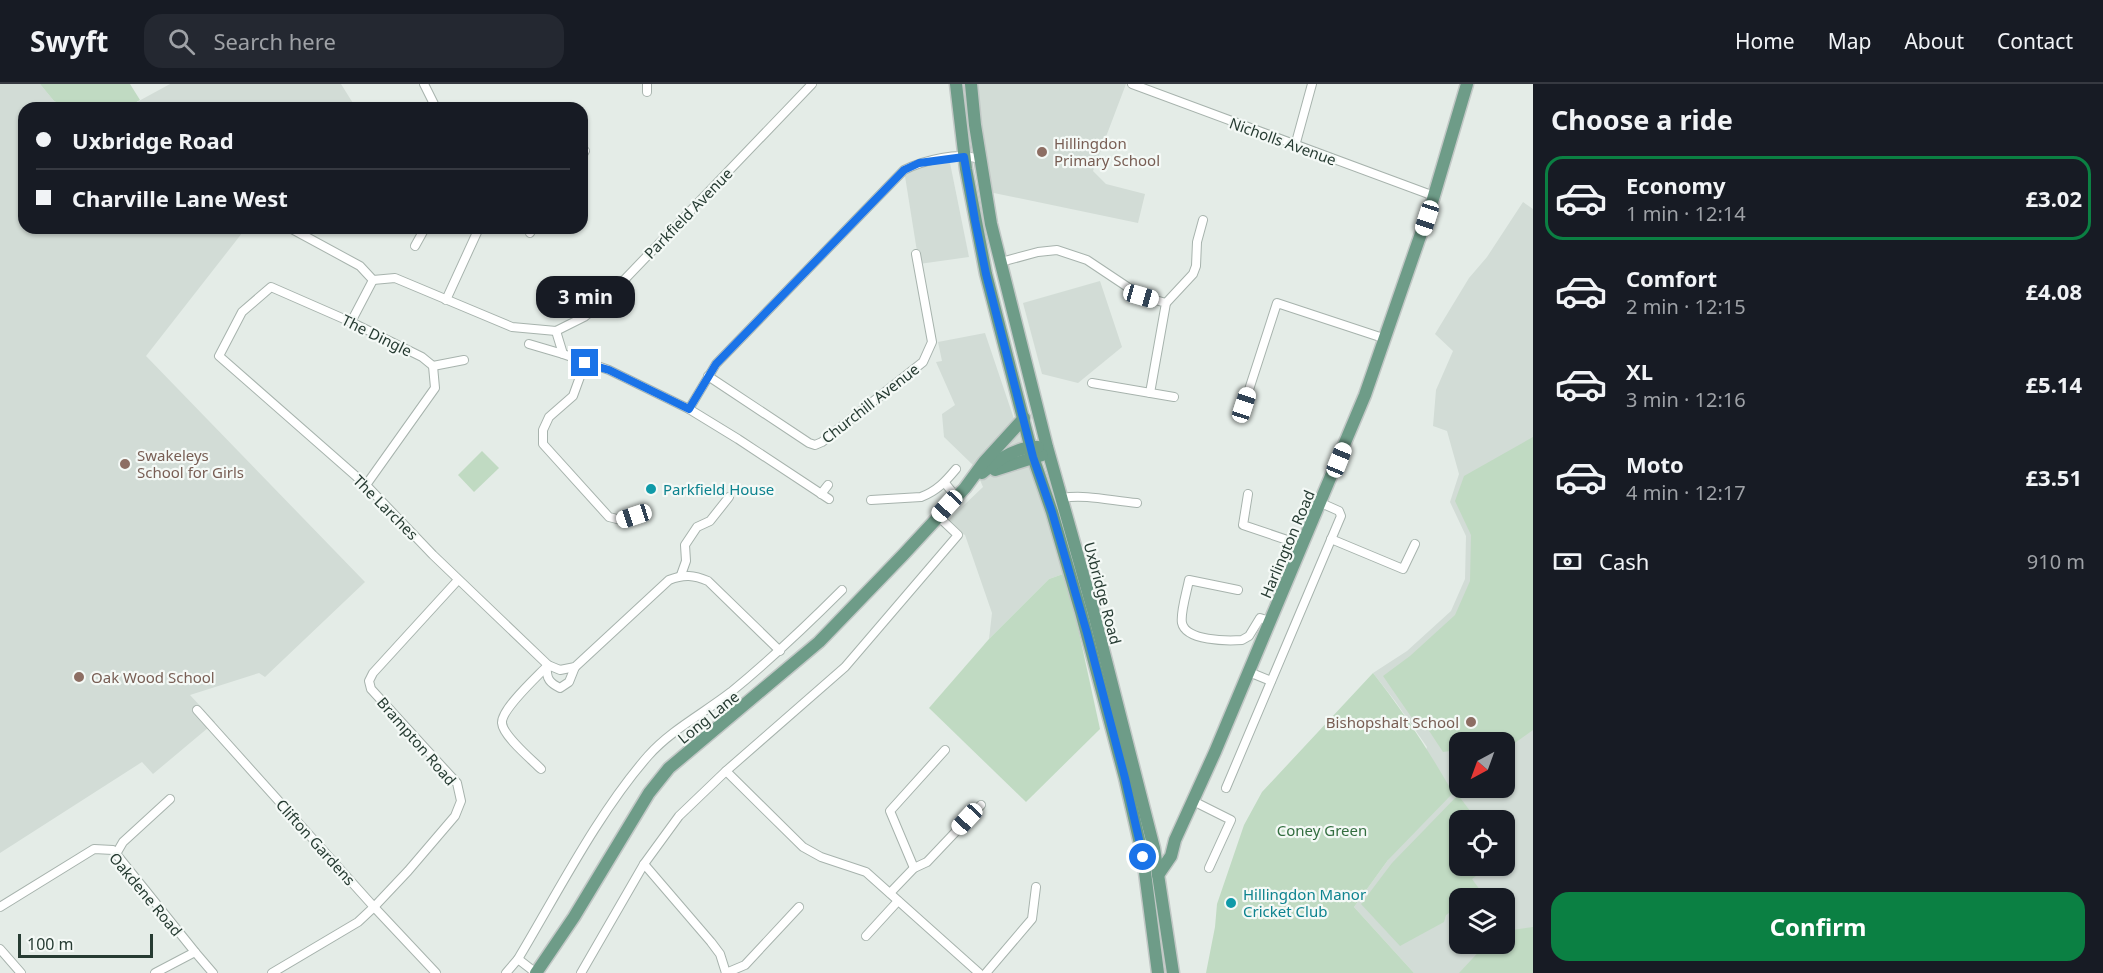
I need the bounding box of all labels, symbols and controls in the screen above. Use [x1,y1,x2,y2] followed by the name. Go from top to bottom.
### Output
[144,14,564,68] search box
[30,22,108,60] text: Swyft
[165,25,198,58] icon: search
[213,26,336,56] text: Search here
[1735,27,1795,55] text: Home
[1828,27,1871,55] text: Map
[1904,27,1964,55] text: About
[1997,27,2073,55] text: Contact
[1551,101,1733,138] text: Choose a ride
[1227,112,1339,170] street label: Nicholls Avenue
[72,125,234,155] text: Uxbridge Road
[1054,133,1160,170] place label: Hillingdon Primary School
[1035,145,1049,159] marker: Hillingdon Primary School
[640,163,736,263] street label: Parkfield Avenue
[1626,170,1725,200] text: Economy
[1554,171,1608,225] icon: car
[72,183,288,213] text: Charville Lane West
[2025,183,2082,213] text: £3.02
[1413,198,1441,238] car
[1626,200,1746,227] text: 1 min · 12:14
[1626,263,1717,293] text: Comfort
[1554,264,1608,318] icon: car
[536,276,634,318] callout: 3 min
[2025,276,2082,306] text: £4.08
[1121,282,1161,310] car
[558,283,613,310] text: 3 min
[1626,293,1746,320] text: 2 min · 12:15
[339,309,415,361] street label: The Dingle
[571,349,598,376] route end
[1626,356,1653,386] text: XL
[1554,357,1608,411] icon: car
[817,359,923,447] street label: Churchill Avenue
[2025,369,2082,399] text: £5.14
[1230,385,1258,425] car
[1626,386,1746,413] text: 3 min · 12:16
[1324,440,1354,480] car
[137,445,244,482] place label: Swakeleys School for Girls
[1626,449,1684,479] text: Moto
[1554,450,1608,504] icon: car
[118,457,132,471] marker: Swakeleys School for Girls
[2025,462,2082,492] text: £3.51
[349,470,423,544] street label: The Larches
[663,479,774,499] place label: Parkfield House
[1626,479,1746,506] text: 4 min · 12:17
[644,482,658,496] marker: Parkfield House
[928,487,966,525] car
[1255,487,1319,601] street label: Harlington Road
[614,502,654,530] car
[1080,540,1126,646] street label: Uxbridge Road
[1551,545,1584,578] icon: cash
[1599,546,1649,576] text: Cash
[2027,548,2085,575] text: 910 m
[91,667,215,687] place label: Oak Wood School
[72,670,86,684] marker: Oak Wood School
[673,686,743,748] street label: Long Lane
[373,693,461,789] street label: Brampton Road
[1326,712,1459,732] place label: Bishopshalt School
[1464,715,1478,729] marker: Bishopshalt School
[1449,732,1515,798] north arrow
[1449,732,1515,954] map controls
[272,795,360,889] street label: Clifton Gardens
[948,800,986,838] car
[1449,810,1515,876] button: locate
[1277,820,1367,840] park label: Coney Green
[1129,843,1156,870] route start
[105,848,187,940] street label: Oakdene Road
[1243,884,1366,921] place label: Hillingdon Manor Cricket Club
[1449,888,1515,954] button: layers
[1551,892,2085,961] button: Confirm
[1224,896,1238,910] marker: Hillingdon Manor Cricket Club
[18,931,153,958] scale bar
[27,933,74,955] text: 100 m

